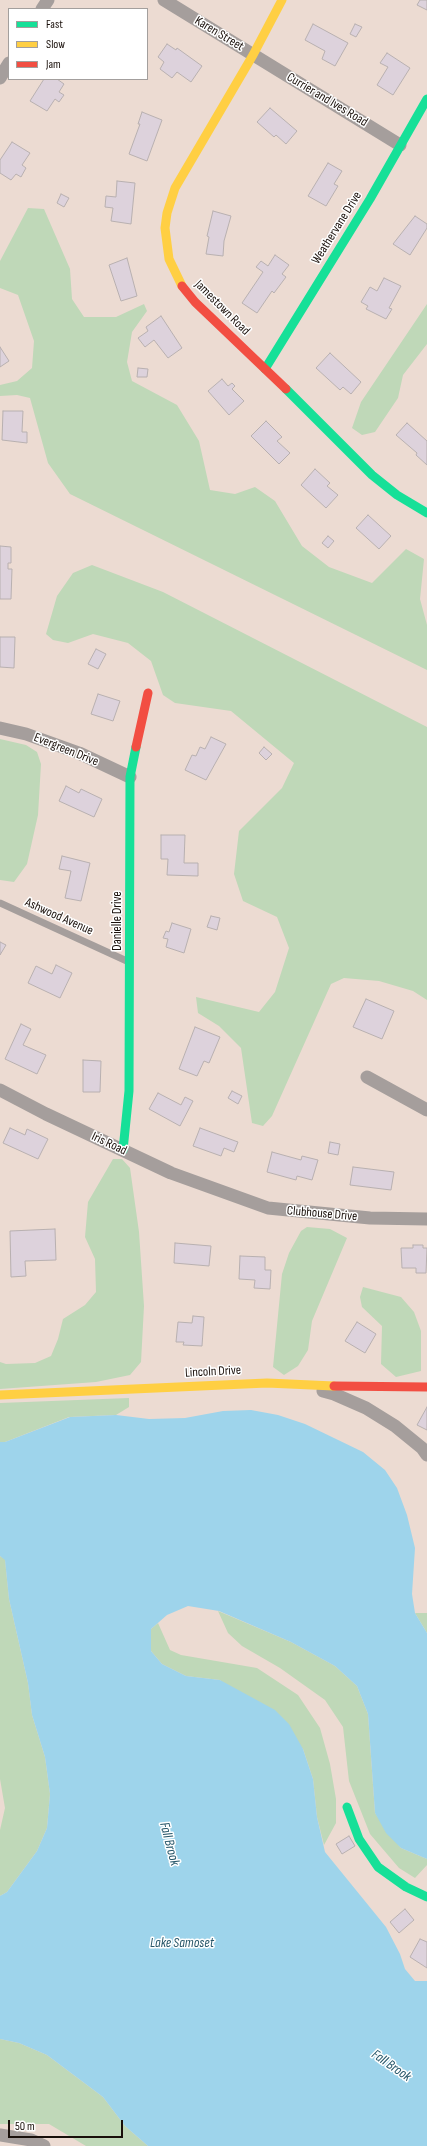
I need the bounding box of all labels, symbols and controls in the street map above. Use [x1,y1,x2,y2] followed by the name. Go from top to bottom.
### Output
[8,8,148,80] legend
[192,13,246,55] street label: Karen Street
[46,17,63,32] text: Fast
[46,37,65,52] text: Slow
[46,57,61,72] text: Jam
[284,70,370,130] street label: Currier and Ives Road
[309,189,365,267] street label: Weathervane Drive
[191,277,253,339] street label: Jamestown Road
[31,730,101,770] street label: Evergreen Drive
[110,891,126,951] street label: Danielle Drive
[22,895,96,939] street label: Ashwood Avenue
[89,1129,129,1159] street label: Iris Road
[286,1203,358,1225] street label: Clubhouse Drive
[185,1363,241,1381] street label: Lincoln Drive
[155,1820,183,1868] water label: Fall Brook
[150,1935,214,1951] water label: Lake Samoset
[368,2046,414,2086] water label: Fall Brook
[10,2112,125,2138] scale bar
[15,2119,35,2134] text: 50 m

